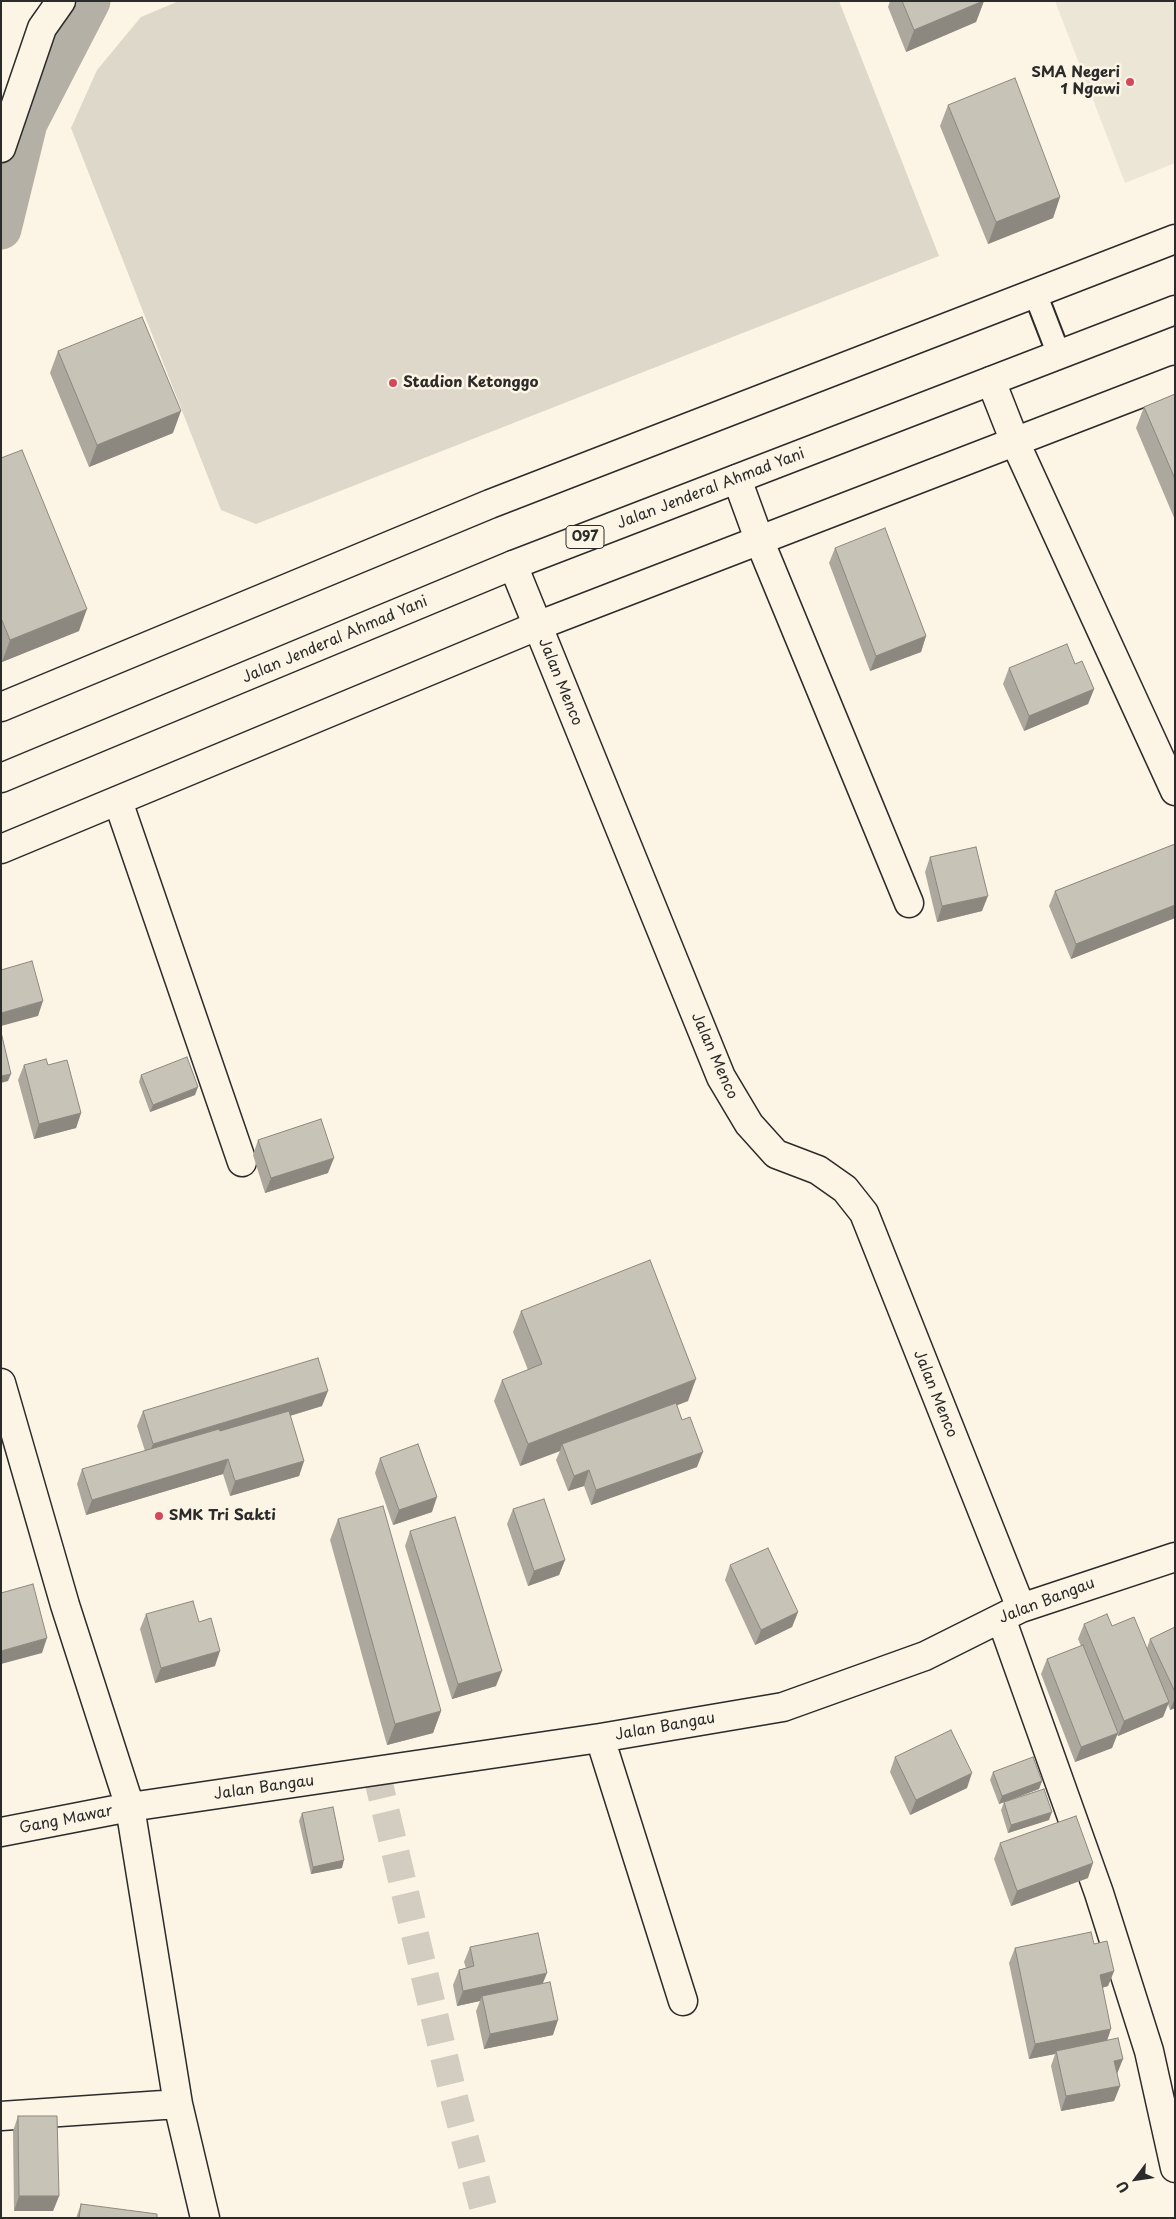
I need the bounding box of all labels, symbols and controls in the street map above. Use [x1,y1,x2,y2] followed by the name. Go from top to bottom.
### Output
[1032,64,1120,99] place label: SMA Negeri 1 Ngawi
[1124,76,1136,88] marker: SMA Negeri 1 Ngawi
[403,374,538,392] place label: Stadion Ketonggo
[387,377,399,389] marker: Stadion Ketonggo
[615,445,807,533] street label: Jalan Jenderal Ahmad Yani
[566,526,604,548] road number: 097
[240,593,430,687] street label: Jalan Jenderal Ahmad Yani
[534,636,586,728] street label: Jalan Menco
[687,1010,741,1102] street label: Jalan Menco
[909,1348,961,1440] street label: Jalan Menco
[169,1507,276,1525] place label: SMK Tri Sakti
[153,1510,165,1522] marker: SMK Tri Sakti
[997,1574,1097,1628] street label: Jalan Bangau
[614,1709,716,1745] street label: Jalan Bangau
[213,1772,315,1804] street label: Jalan Bangau
[18,1802,114,1838] street label: Gang Mawar
[1111,2154,1161,2204] north arrow
[1111,2177,1134,2197] text: U

